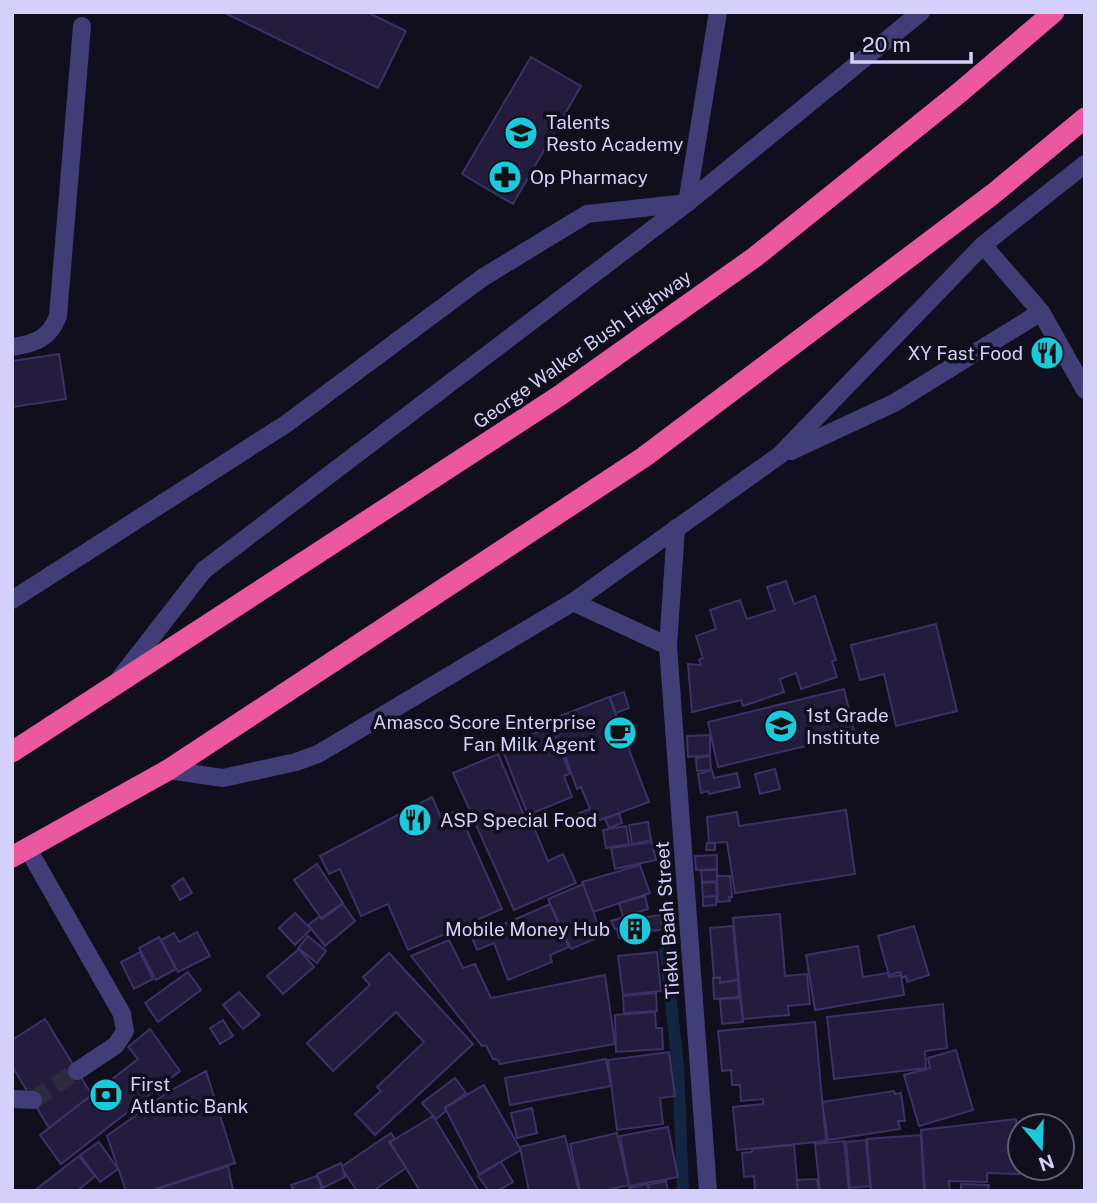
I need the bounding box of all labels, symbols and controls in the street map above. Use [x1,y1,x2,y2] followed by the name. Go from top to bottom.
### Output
[852,21,971,65] scale bar
[862,32,911,57] text: 20 m
[546,111,683,155] place label: Talents Resto Academy
[502,114,540,152] school or university icon: Talents Resto Academy
[486,158,524,196] pharmacy icon: Op Pharmacy
[530,166,648,188] place label: Op Pharmacy
[469,265,695,433] street label: George Walker Bush Highway
[1028,334,1066,372] restaurant icon: XY Fast Food
[908,342,1023,364] place label: XY Fast Food
[806,704,889,748] place label: 1st Grade Institute
[762,707,800,745] school or university icon: 1st Grade Institute
[373,711,596,755] place label: Amasco Score Enterprise Fan Milk Agent
[601,714,639,752] cafe icon: Amasco Score Enterprise Fan Milk Agent
[396,801,434,839] restaurant icon: ASP Special Food
[440,809,597,831] place label: ASP Special Food
[651,841,683,999] street label: Tieku Baah Street
[616,910,654,948] building icon: Mobile Money Hub
[445,918,610,940] place label: Mobile Money Hub
[130,1073,249,1117] place label: First Atlantic Bank
[87,1076,125,1114] bank icon: First Atlantic Bank
[1006,1112,1076,1182] north arrow
[1036,1150,1057,1176] text: N

